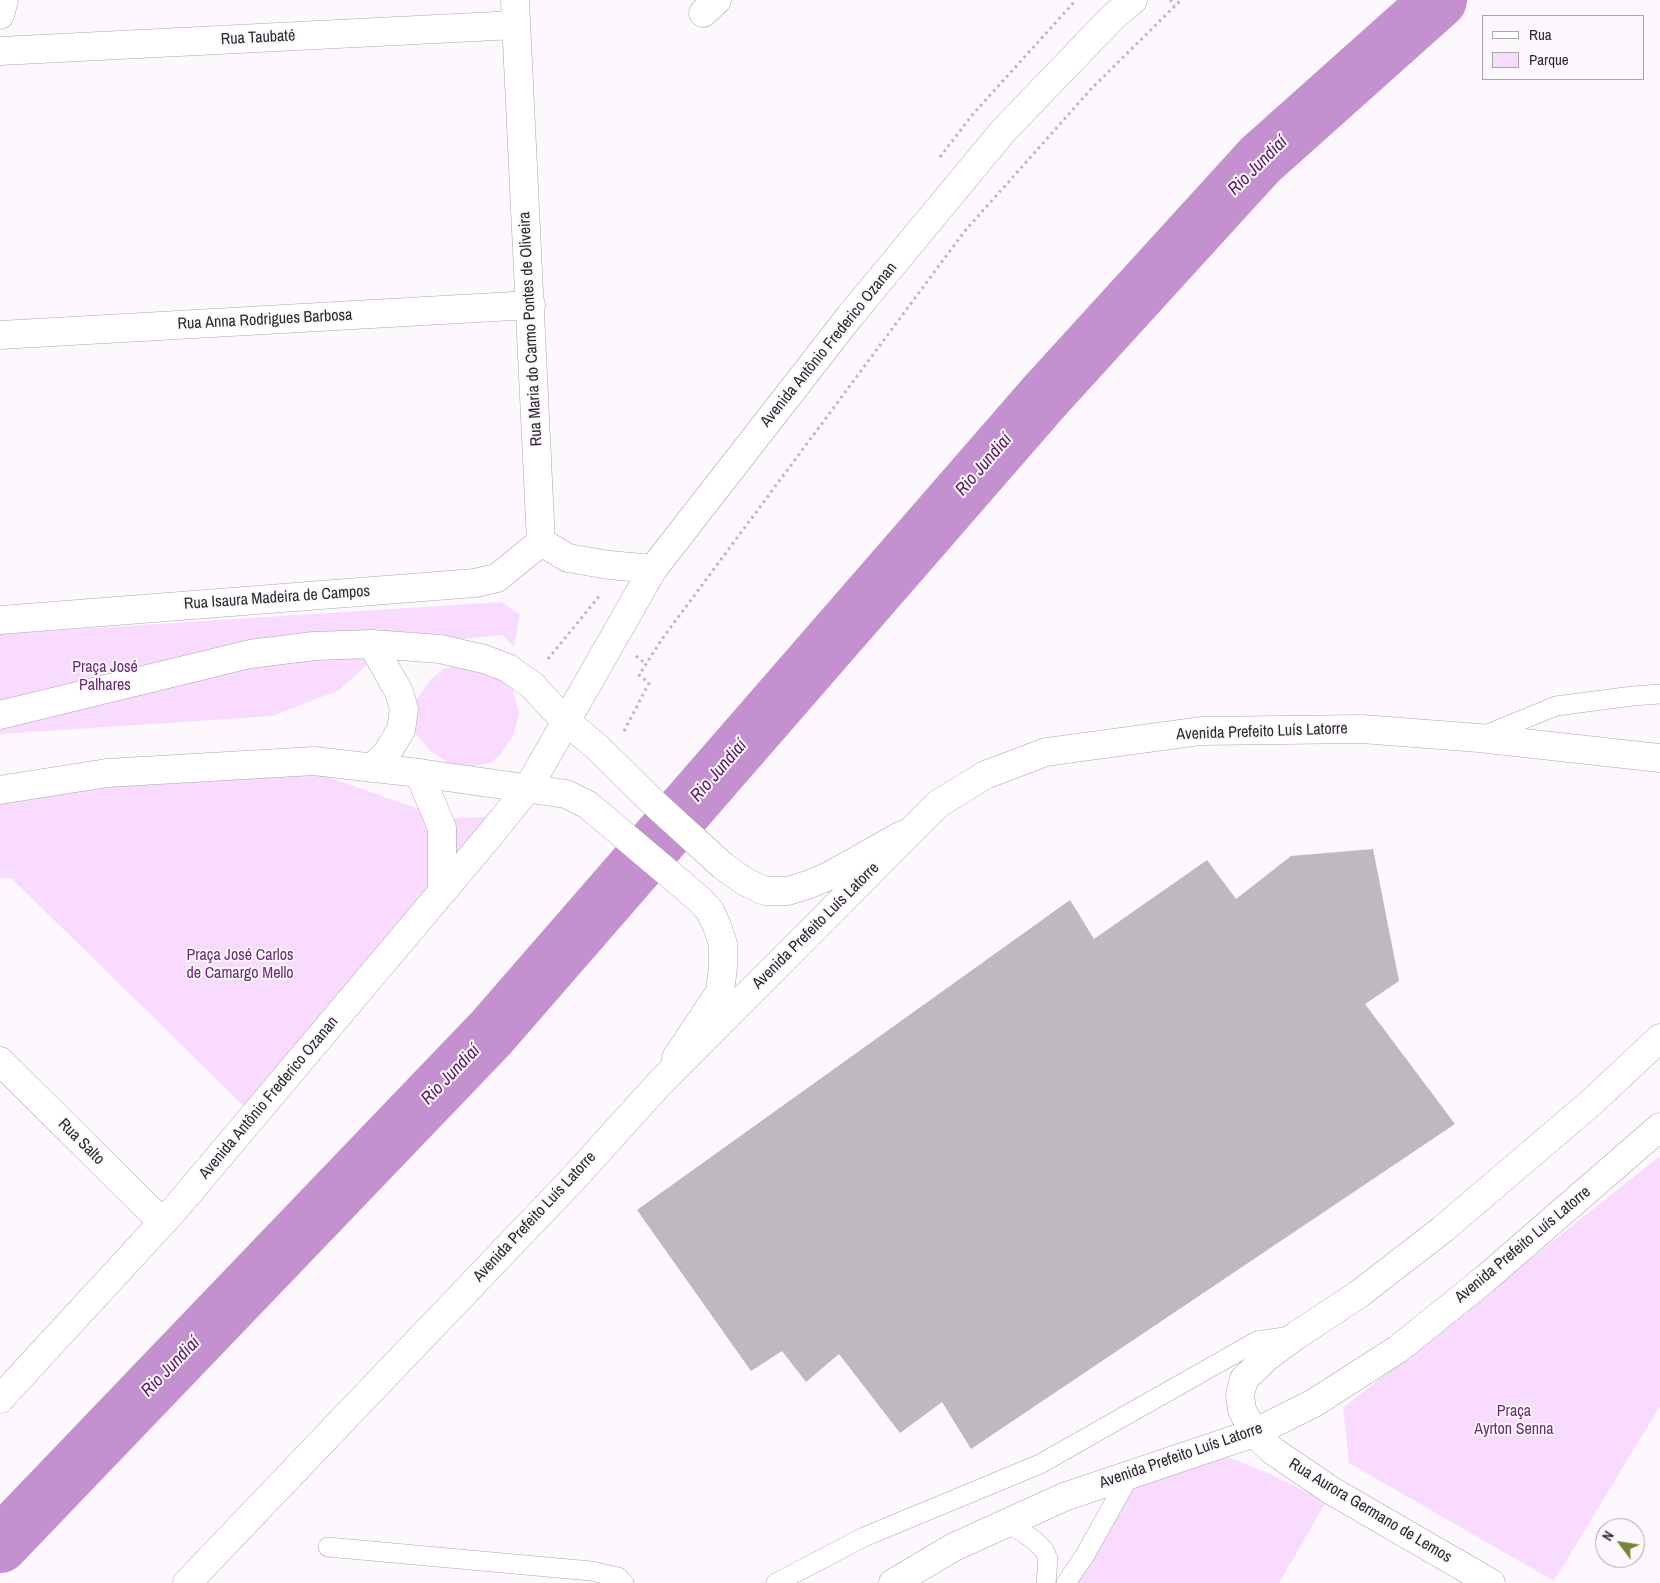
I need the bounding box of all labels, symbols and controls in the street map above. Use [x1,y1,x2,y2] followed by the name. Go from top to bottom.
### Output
[1482,15,1645,80] legend
[1529,24,1552,45] text: Rua
[220,26,296,50] street label: Rua Taubaté
[1529,49,1569,70] text: Parque
[1224,132,1292,200] water label: Rio Jundiaí
[515,211,547,447] street label: Rua Maria do Carmo Pontes de Oliveira
[757,259,901,431] street label: Avenida Antônio Frederico Ozanan
[177,306,353,334] street label: Rua Anna Rodrigues Barbosa
[951,429,1017,501] water label: Rio Jundiaí
[183,582,371,614] street label: Rua Isaura Madeira de Campos
[72,658,138,696] park label: Praça José Palhares
[1176,719,1348,745] street label: Avenida Prefeito Luís Latorre
[686,735,752,807] water label: Rio Jundiaí
[749,859,883,993] street label: Avenida Prefeito Luís Latorre
[186,946,294,984] park label: Praça José Carlos de Camargo Mello
[195,1013,343,1183] street label: Avenida Antônio Frederico Ozanan
[417,1040,485,1110] water label: Rio Jundiaí
[54,1115,108,1169] street label: Rua Salto
[470,1148,600,1286] street label: Avenida Prefeito Luís Latorre
[1451,1183,1595,1307] street label: Avenida Prefeito Luís Latorre
[137,1332,205,1402] water label: Rio Jundiaí
[1474,1402,1554,1440] park label: Praça Ayrton Senna
[1097,1419,1265,1493] street label: Avenida Prefeito Luís Latorre
[1285,1455,1455,1567] street label: Rua Aurora Germano de Lemos
[1595,1518,1645,1568] north arrow
[1598,1528,1618,1544] text: N

